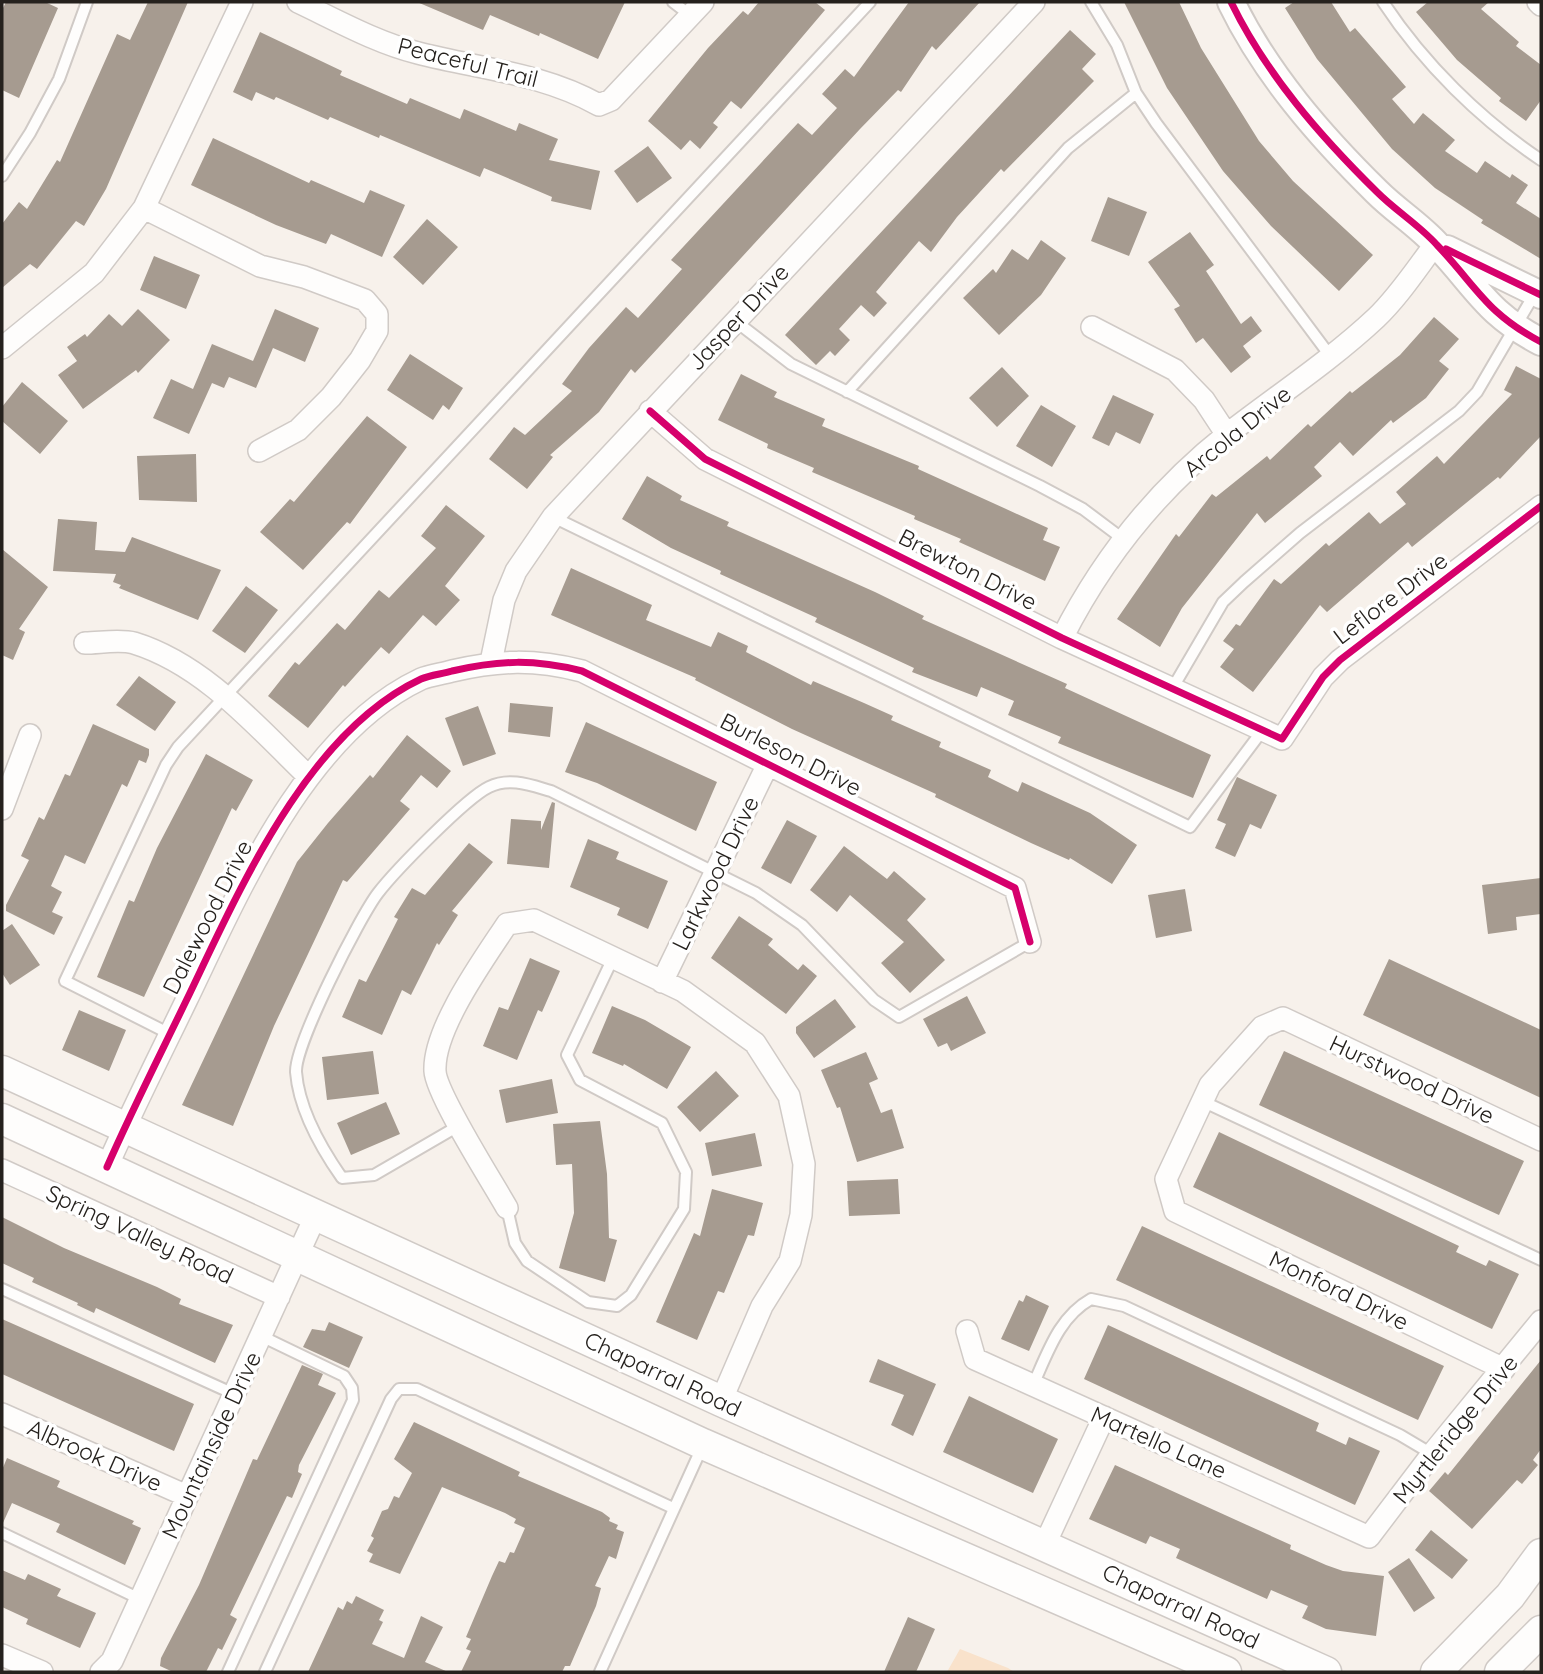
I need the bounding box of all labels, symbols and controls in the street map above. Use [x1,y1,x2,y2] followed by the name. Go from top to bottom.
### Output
[395,31,541,93] street label: Peaceful Trail
[681,258,795,376] street label: Jasper Drive
[1177,379,1297,483] street label: Arcola Drive
[894,522,1042,616] street label: Brewton Drive
[1327,546,1453,650] street label: Leflore Drive
[716,706,866,802] street label: Burleson Drive
[665,791,765,955] street label: Larkwood Drive
[156,835,258,999] street label: Dalewood Drive
[1325,1028,1499,1130] street label: Hurstwood Drive
[42,1178,238,1290] street label: Spring Valley Road
[1265,1244,1413,1336] street label: Monford Drive
[580,1325,746,1423] street label: Chaparral Road
[155,1347,267,1543] street label: Mountainside Drive
[1386,1349,1524,1509] street label: Myrtleridge Drive
[1087,1399,1231,1485] street label: Martello Lane
[23,1412,167,1498] street label: Albrook Drive
[1098,1557,1264,1655] street label: Chaparral Road

